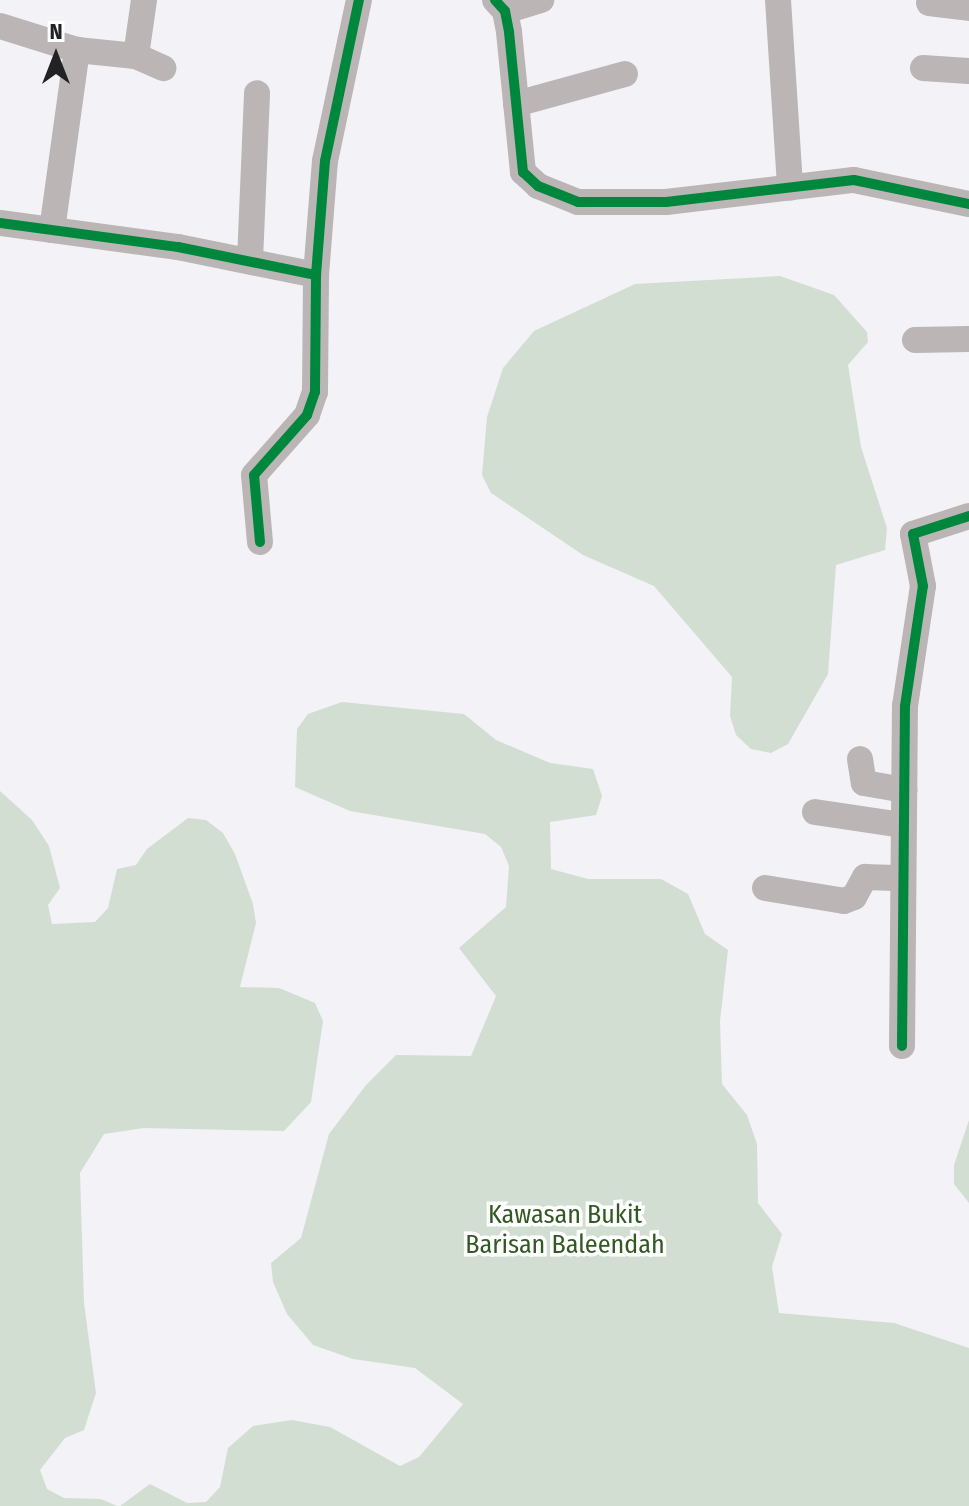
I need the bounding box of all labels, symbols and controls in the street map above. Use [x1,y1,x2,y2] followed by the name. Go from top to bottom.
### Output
[16,16,96,96] north arrow
[49,18,63,45] text: N
[465,1199,665,1260] park label: Kawasan Bukit Barisan Baleendah

